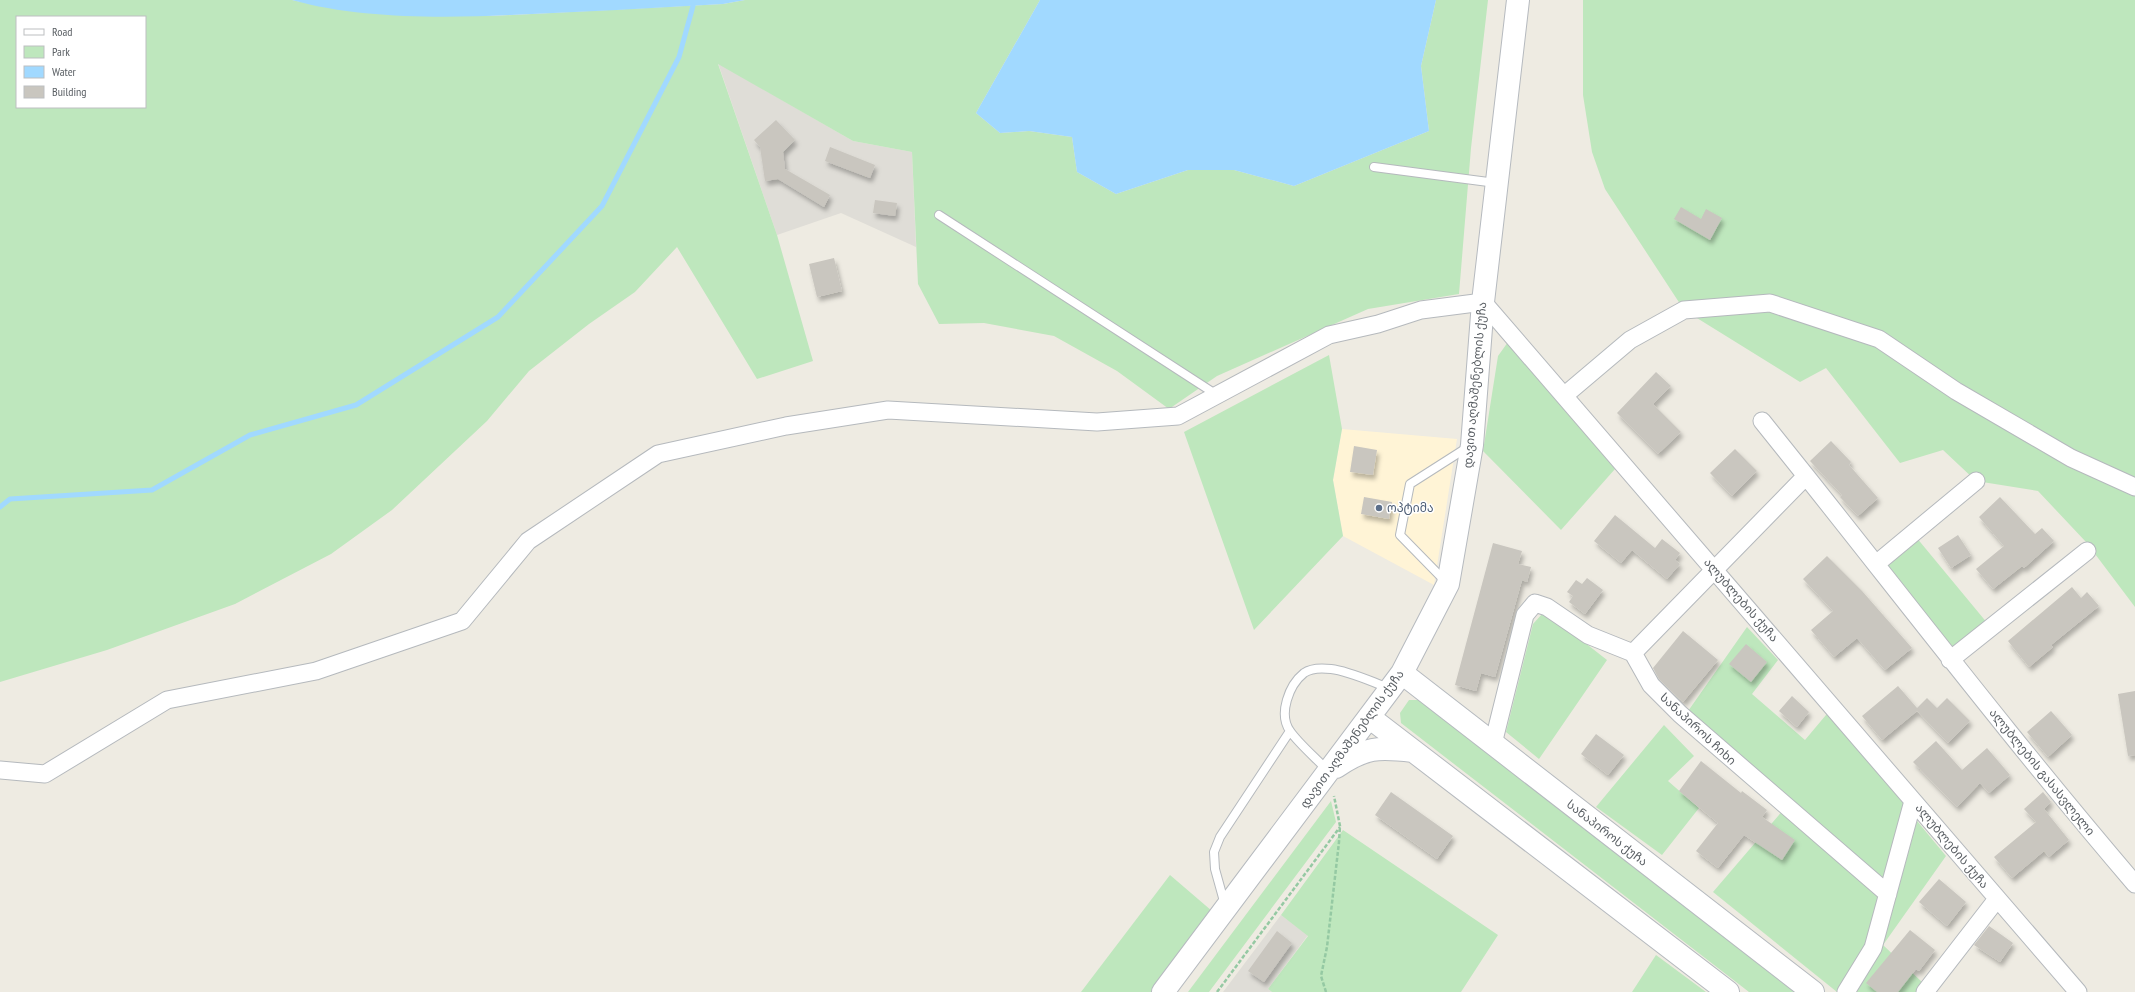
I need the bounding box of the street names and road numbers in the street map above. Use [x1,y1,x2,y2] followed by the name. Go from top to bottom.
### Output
[1460,301,1490,469] street label: დავით აღმაშენებლის ქუჩა
[1700,555,1782,645] street label: ალუბლების ქუჩა
[1296,667,1408,811] street label: დავით აღმაშენებლის ქუჩა
[1657,689,1740,768] street label: სანაპიროს ჩიხი
[1986,705,2098,839] street label: ალუბლების გასასვლელი
[1564,796,1651,869] street label: სანაპიროს ქუჩა
[1912,800,1992,892] street label: ალუბლების ქუჩა

